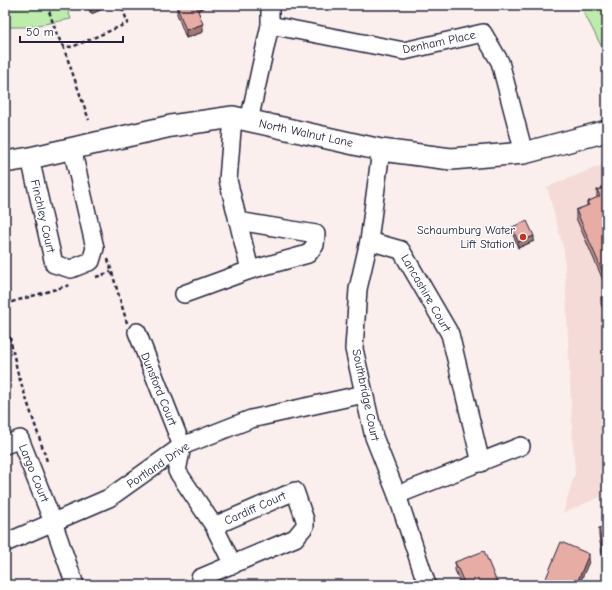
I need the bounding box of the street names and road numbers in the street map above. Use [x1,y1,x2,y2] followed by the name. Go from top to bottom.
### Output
[401,27,477,57] street label: Denham Place
[258,116,354,150] street label: North Walnut Lane
[28,178,58,254] street label: Finchley Court
[398,252,454,335] street label: Lancashire Court
[349,348,383,443] street label: Southbridge Court
[138,350,180,428] street label: Dunsford Court
[124,439,192,491] street label: Portland Drive
[16,442,52,504] street label: Largo Court
[222,488,288,528] street label: Cardiff Court

